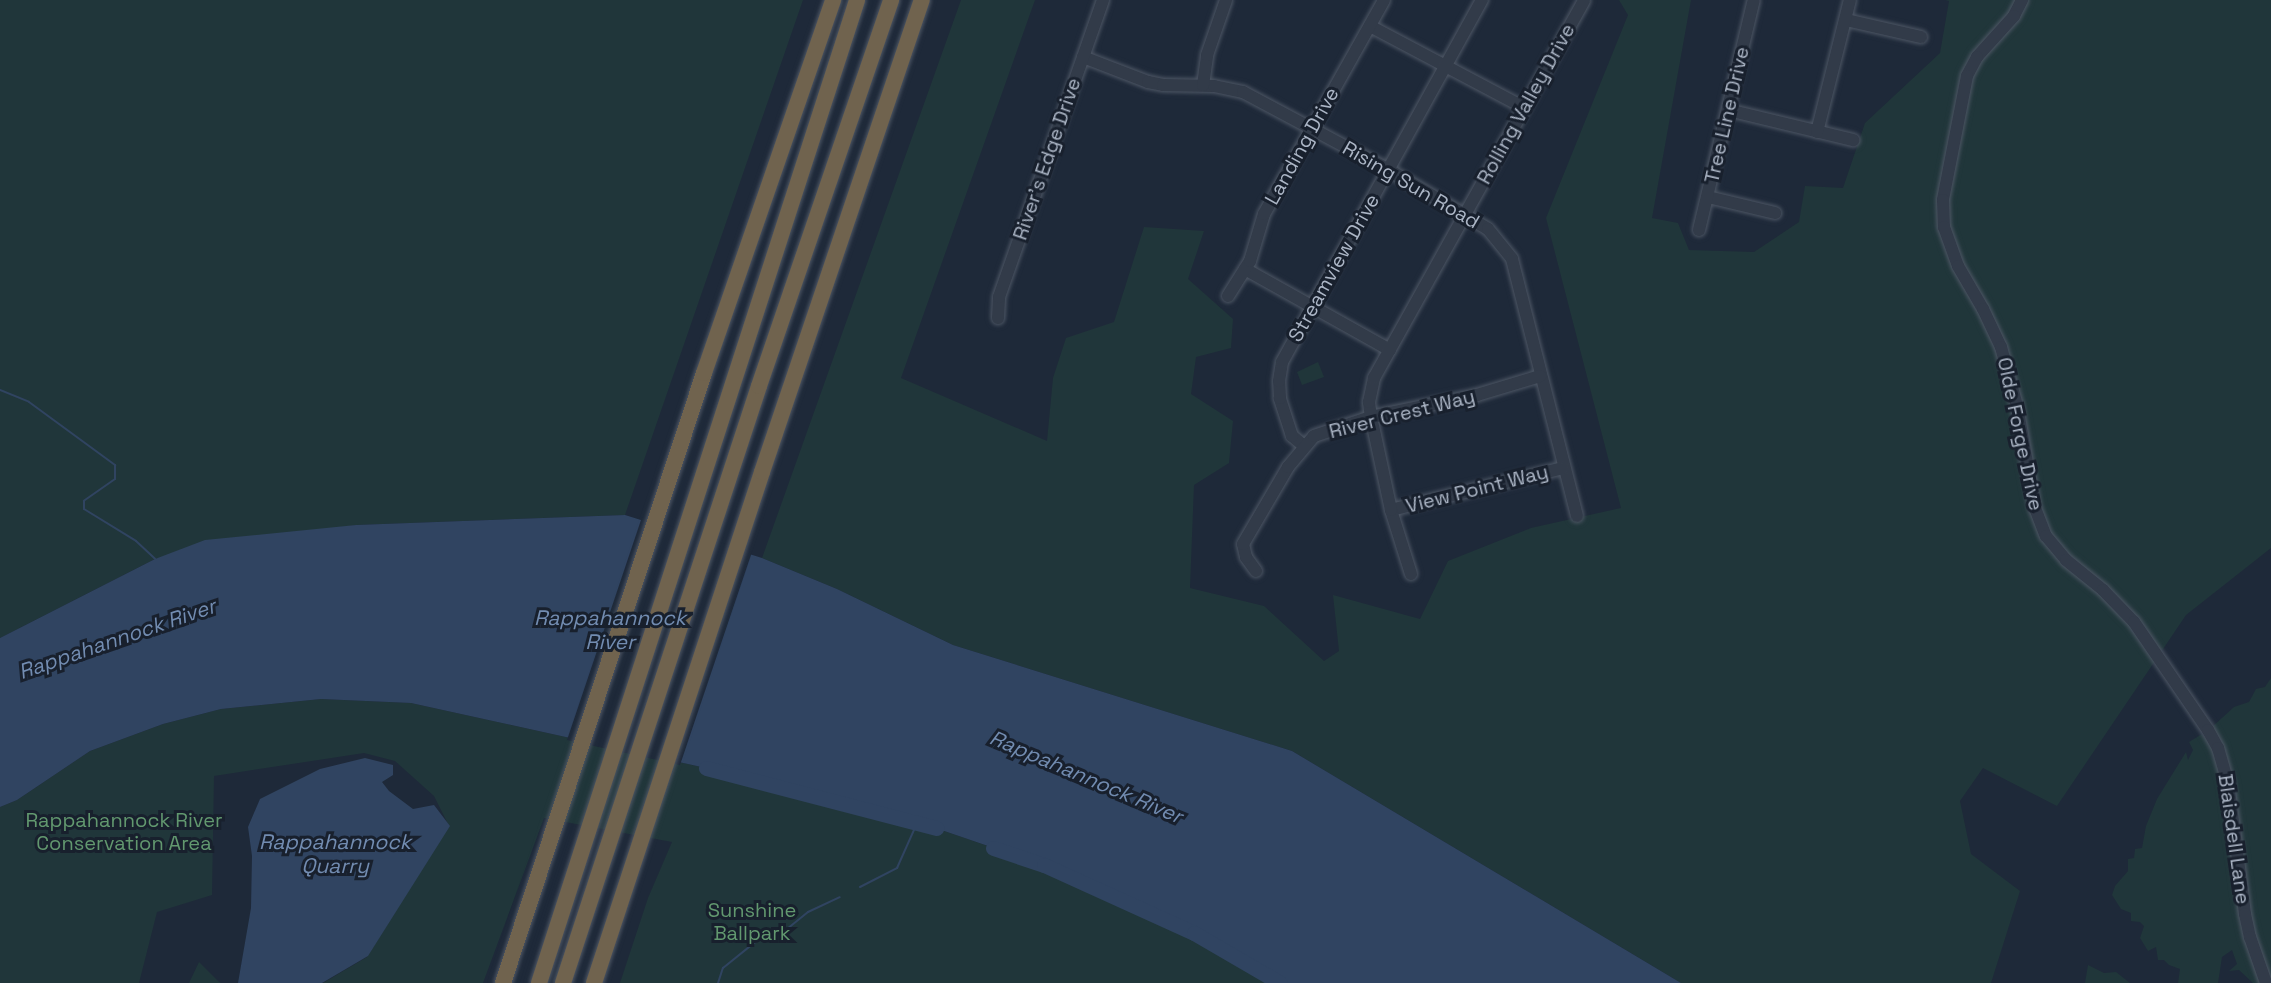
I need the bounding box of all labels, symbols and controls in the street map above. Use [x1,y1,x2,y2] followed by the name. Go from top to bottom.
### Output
[1472,19,1580,189] street label: Rolling Valley Drive
[1700,44,1754,186] street label: Tree Line Drive
[1008,75,1086,243] street label: River's Edge Drive
[1260,83,1344,209] street label: Landing Drive
[1338,136,1484,234] street label: Rising Sun Road
[1283,190,1385,346] street label: Streamview Drive
[1992,355,2048,513] street label: Olde Forge Drive
[1326,384,1478,444] street label: River Crest Way
[1403,460,1551,518] street label: View Point Way
[15,593,219,685] water label: Rappahannock River
[534,605,686,655] water label: Rappahannock River
[986,725,1186,829] water label: Rappahannock River
[2213,772,2255,906] street label: Blaisdell Lane
[25,808,223,855] park label: Rappahannock River Conservation Area
[259,829,411,879] water label: Rappahannock Quarry
[708,898,796,945] park label: Sunshine Ballpark

